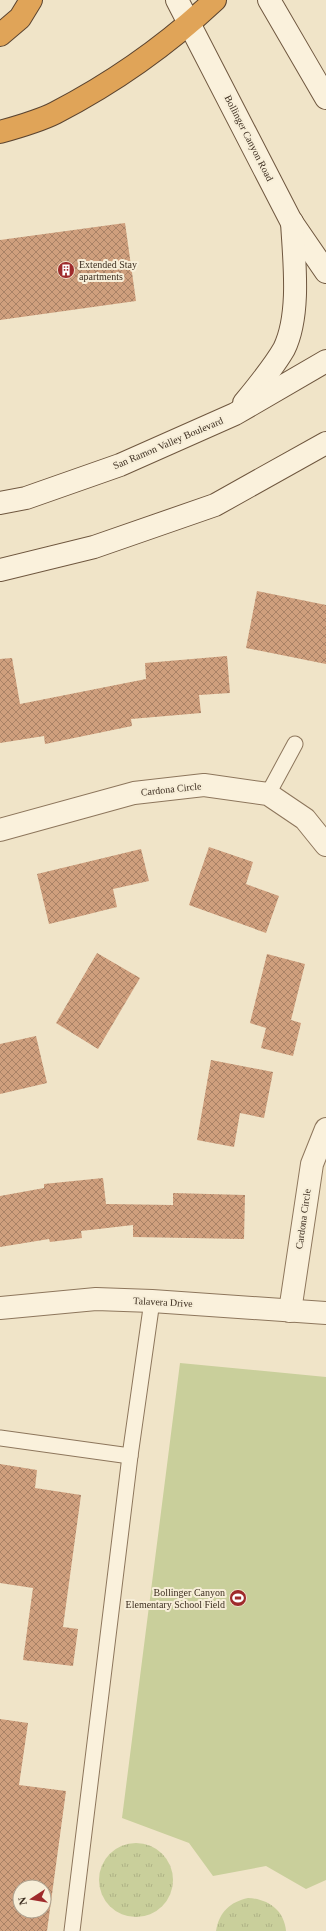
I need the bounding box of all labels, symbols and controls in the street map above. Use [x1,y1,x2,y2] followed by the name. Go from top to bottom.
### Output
[223,93,275,183] street label: Bollinger Canyon Road
[79,259,137,282] place label: Extended Stay apartments
[56,260,76,280] building icon: Extended Stay apartments
[111,415,225,471] street label: San Ramon Valley Boulevard
[140,780,202,798] street label: Cardona Circle
[293,1188,313,1250] street label: Cardona Circle
[133,1295,194,1309] street label: Talavera Drive
[126,1587,225,1610] place label: Bollinger Canyon Elementary School Field
[228,1588,248,1608] sports icon: Bollinger Canyon Elementary School Field
[12,1879,52,1919] north arrow
[16,1896,29,1906] text: N

